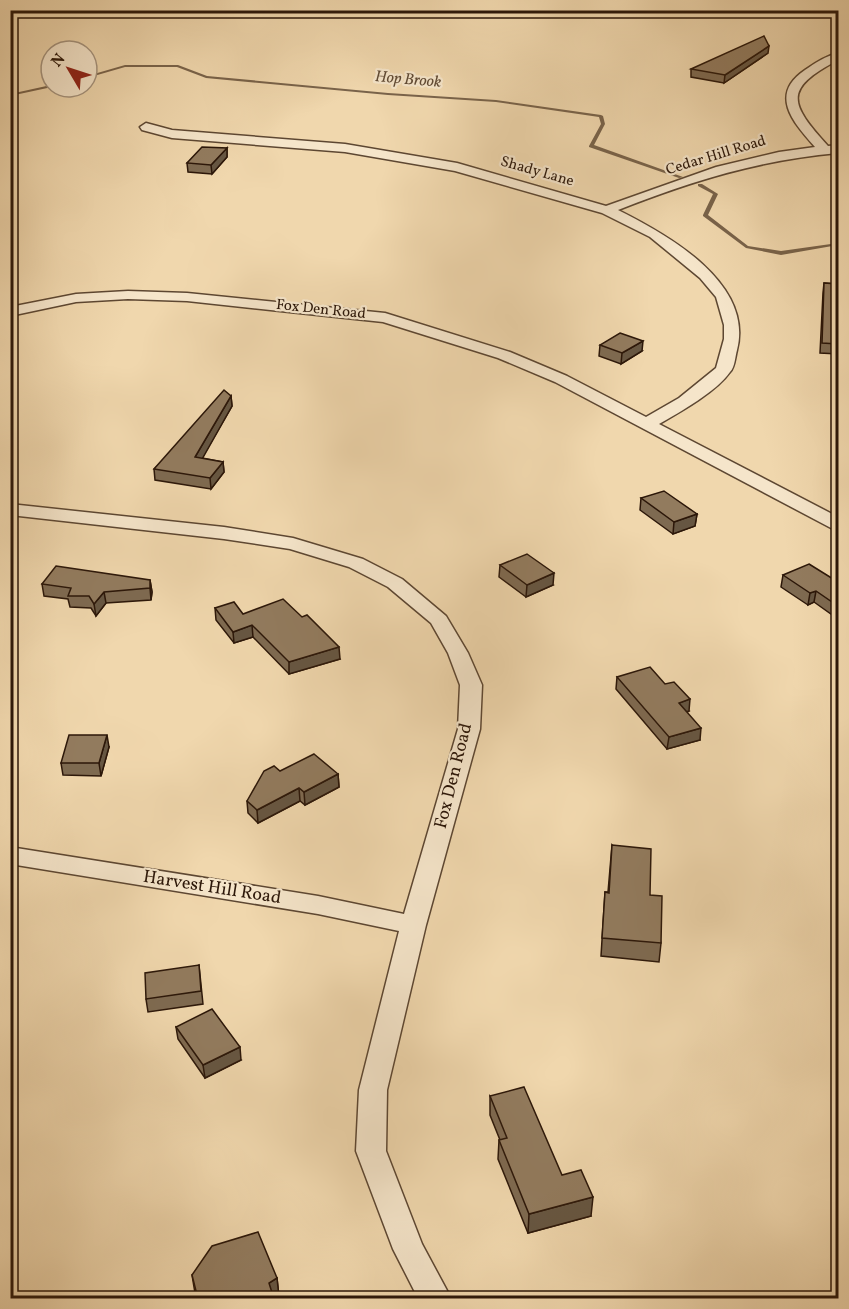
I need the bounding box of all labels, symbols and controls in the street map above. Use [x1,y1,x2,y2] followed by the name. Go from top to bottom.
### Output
[39,39,99,99] north arrow
[47,49,71,72] text: N
[374,66,443,94] water label: Hop Brook
[663,131,769,181] street label: Cedar Hill Road
[498,151,576,193] street label: Shady Lane
[275,295,367,325] street label: Fox Den Road
[429,721,479,831] street label: Fox Den Road
[141,865,283,911] street label: Harvest Hill Road

